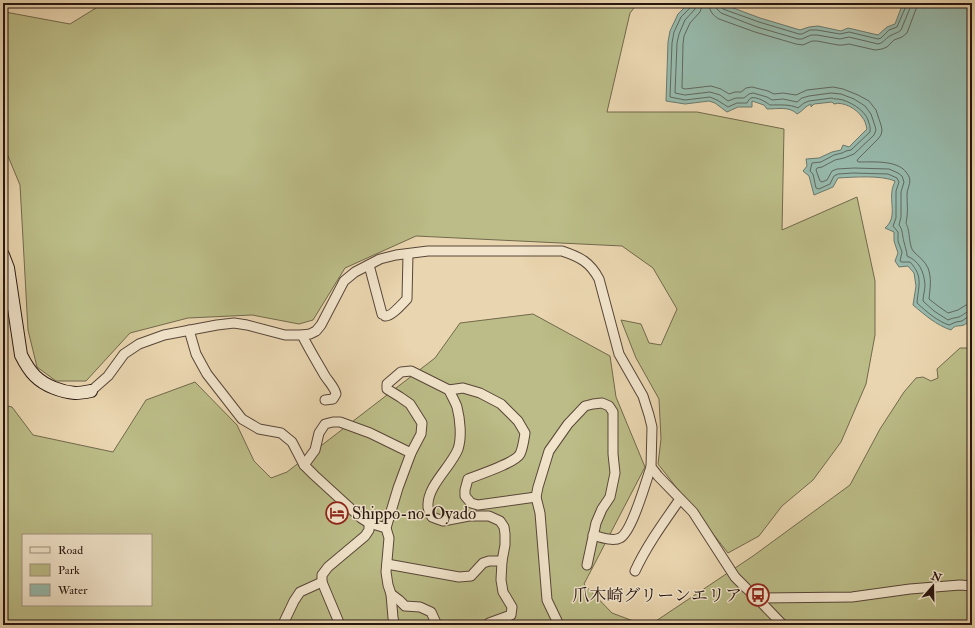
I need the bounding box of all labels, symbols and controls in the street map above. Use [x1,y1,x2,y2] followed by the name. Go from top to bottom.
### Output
[324,500,350,526] hotel icon: Shippo-no-Oyado
[352,503,476,525] place label: Shippo-no-Oyado
[22,534,152,606] legend
[58,543,83,558] text: Road
[58,563,80,578] text: Park
[913,566,953,606] north arrow
[928,569,944,585] text: N
[745,582,771,608] bus stop icon: 爪木崎グリーンエリア
[57,583,88,598] text: Water
[572,585,742,606] place label: 爪木崎グリーンエリア

